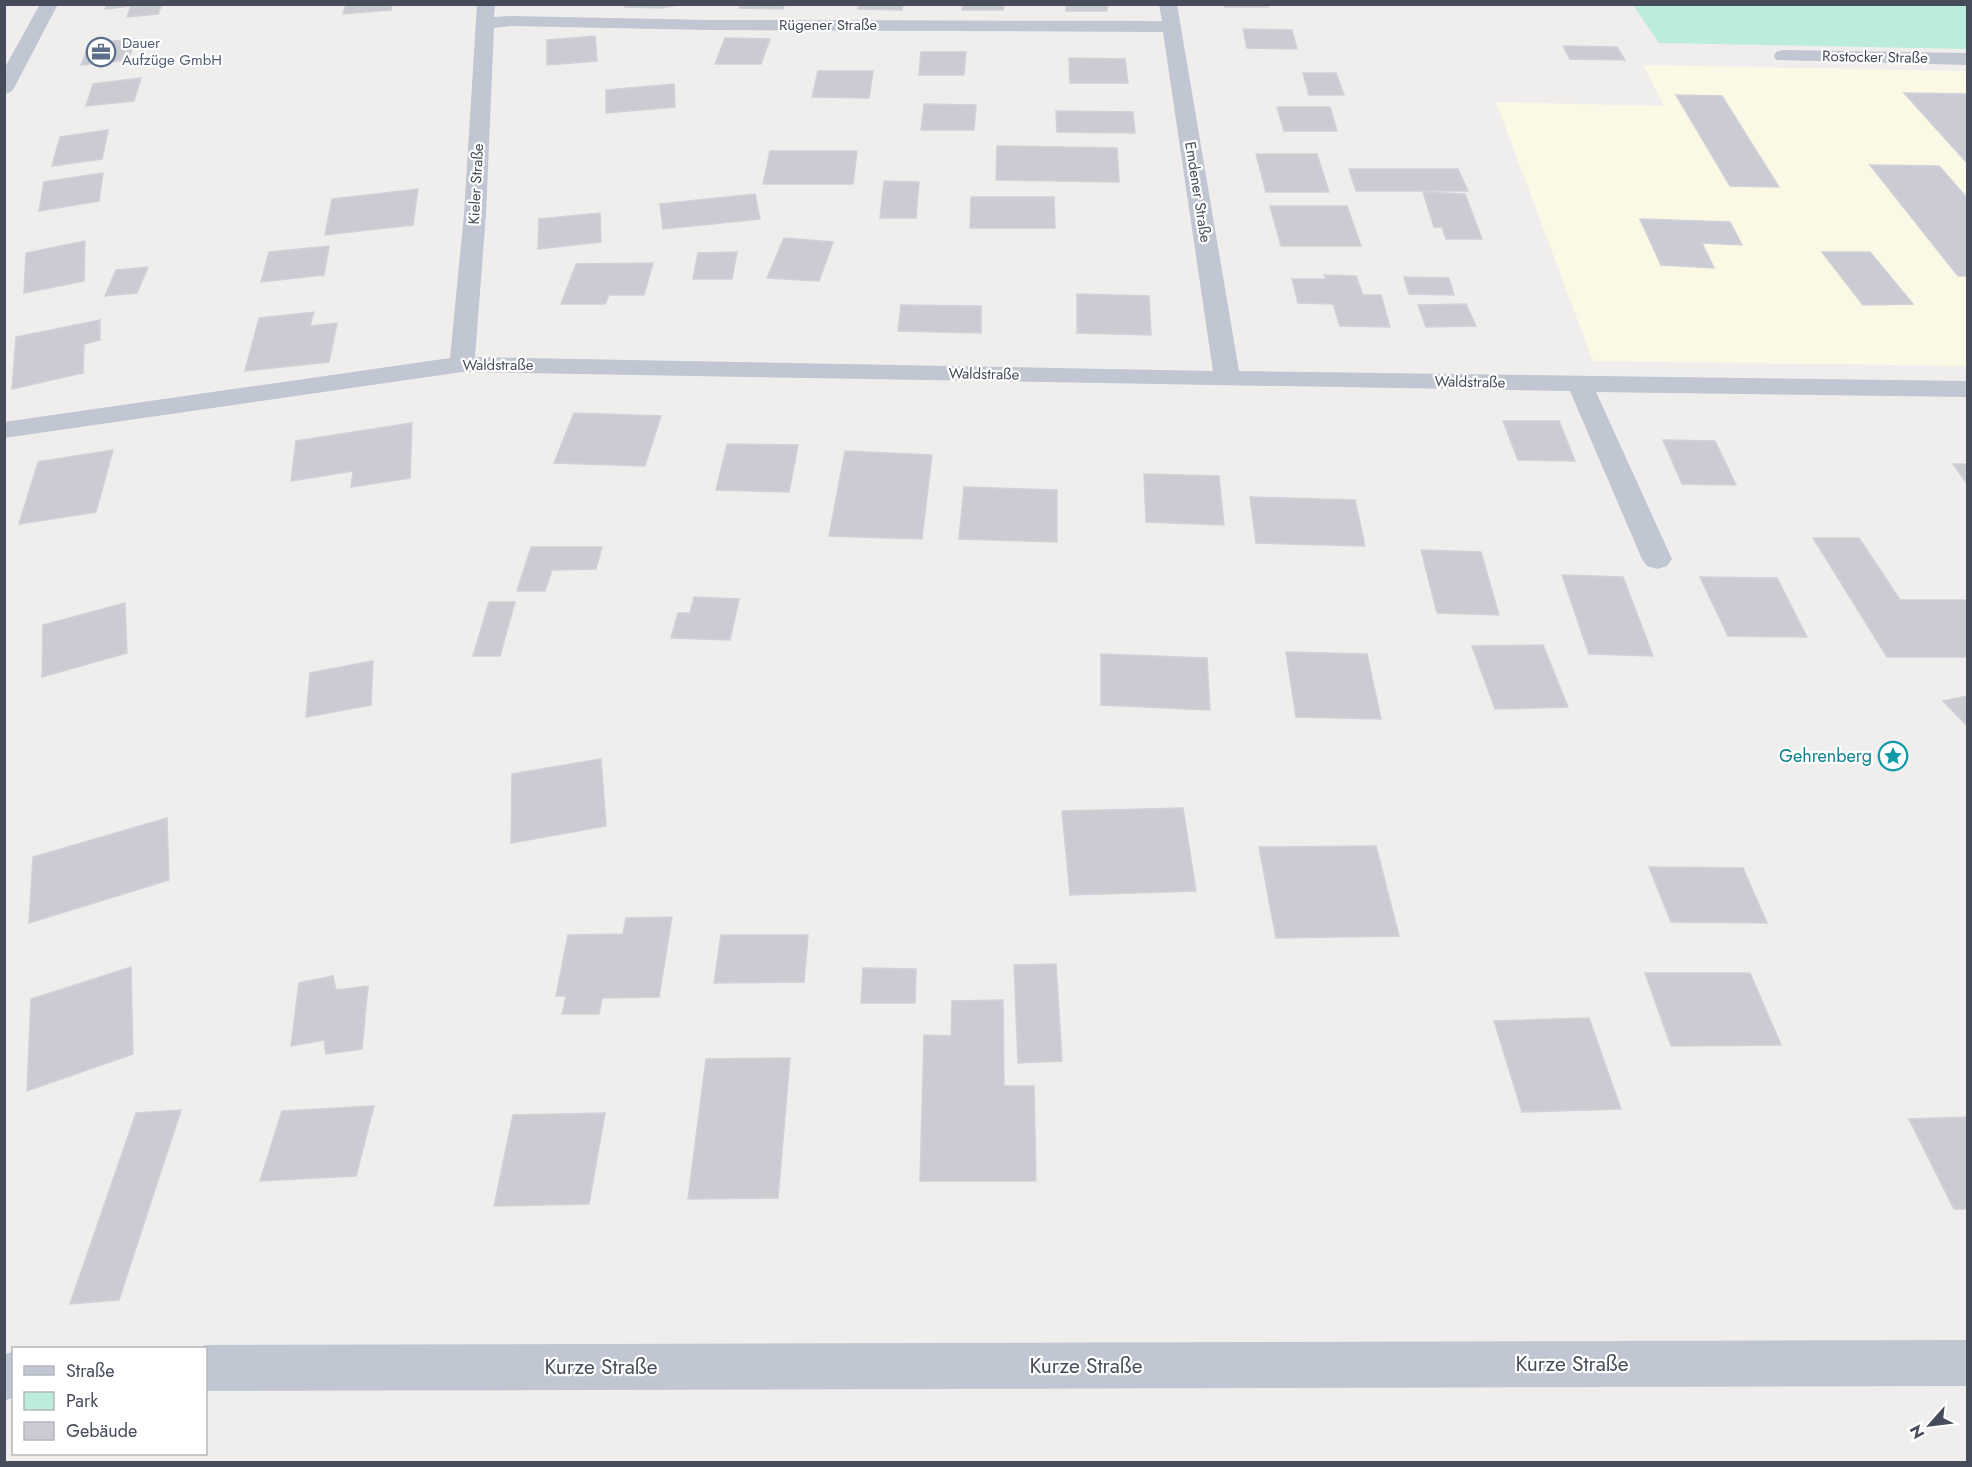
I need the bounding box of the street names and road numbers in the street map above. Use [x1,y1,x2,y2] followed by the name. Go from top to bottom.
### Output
[779,14,877,36] street label: Rügener Straße
[1822,45,1928,69] street label: Rostocker Straße
[1179,140,1217,244] street label: Emdener Straße
[463,143,489,225] street label: Kieler Straße
[463,354,534,376] street label: Waldstraße
[948,362,1020,386] street label: Waldstraße
[1434,370,1506,394] street label: Waldstraße
[1515,1349,1629,1379] street label: Kurze Straße
[1029,1351,1143,1381] street label: Kurze Straße
[544,1352,658,1382] street label: Kurze Straße

